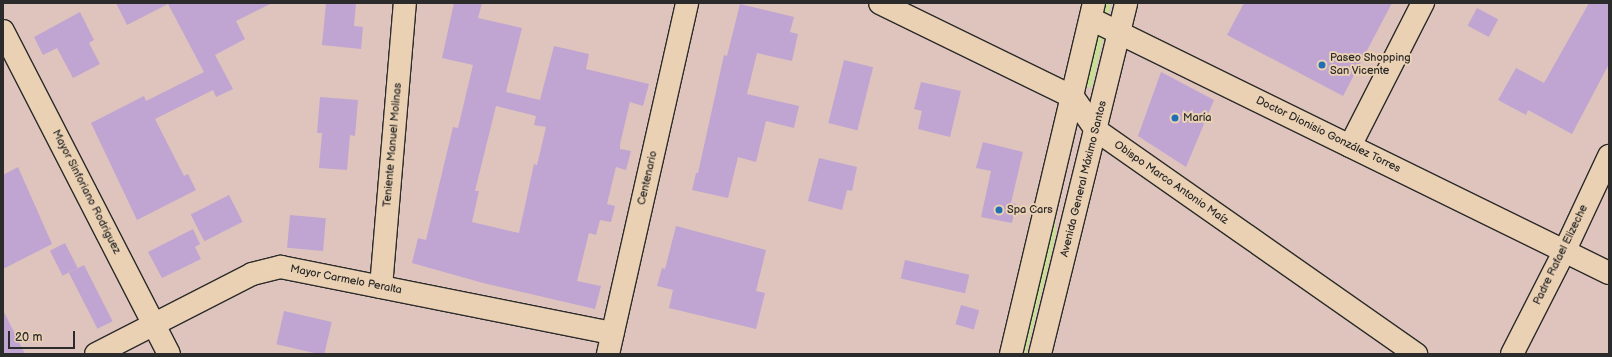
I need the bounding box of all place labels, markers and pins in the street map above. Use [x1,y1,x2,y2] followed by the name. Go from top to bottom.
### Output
[1330,52,1411,78] place label: Paseo Shopping San Vicente
[1317,60,1327,70] marker: Paseo Shopping San Vicente
[1183,111,1212,125] place label: María
[1170,113,1180,123] marker: María
[1007,203,1053,217] place label: Spa Cars
[994,205,1004,215] marker: Spa Cars

